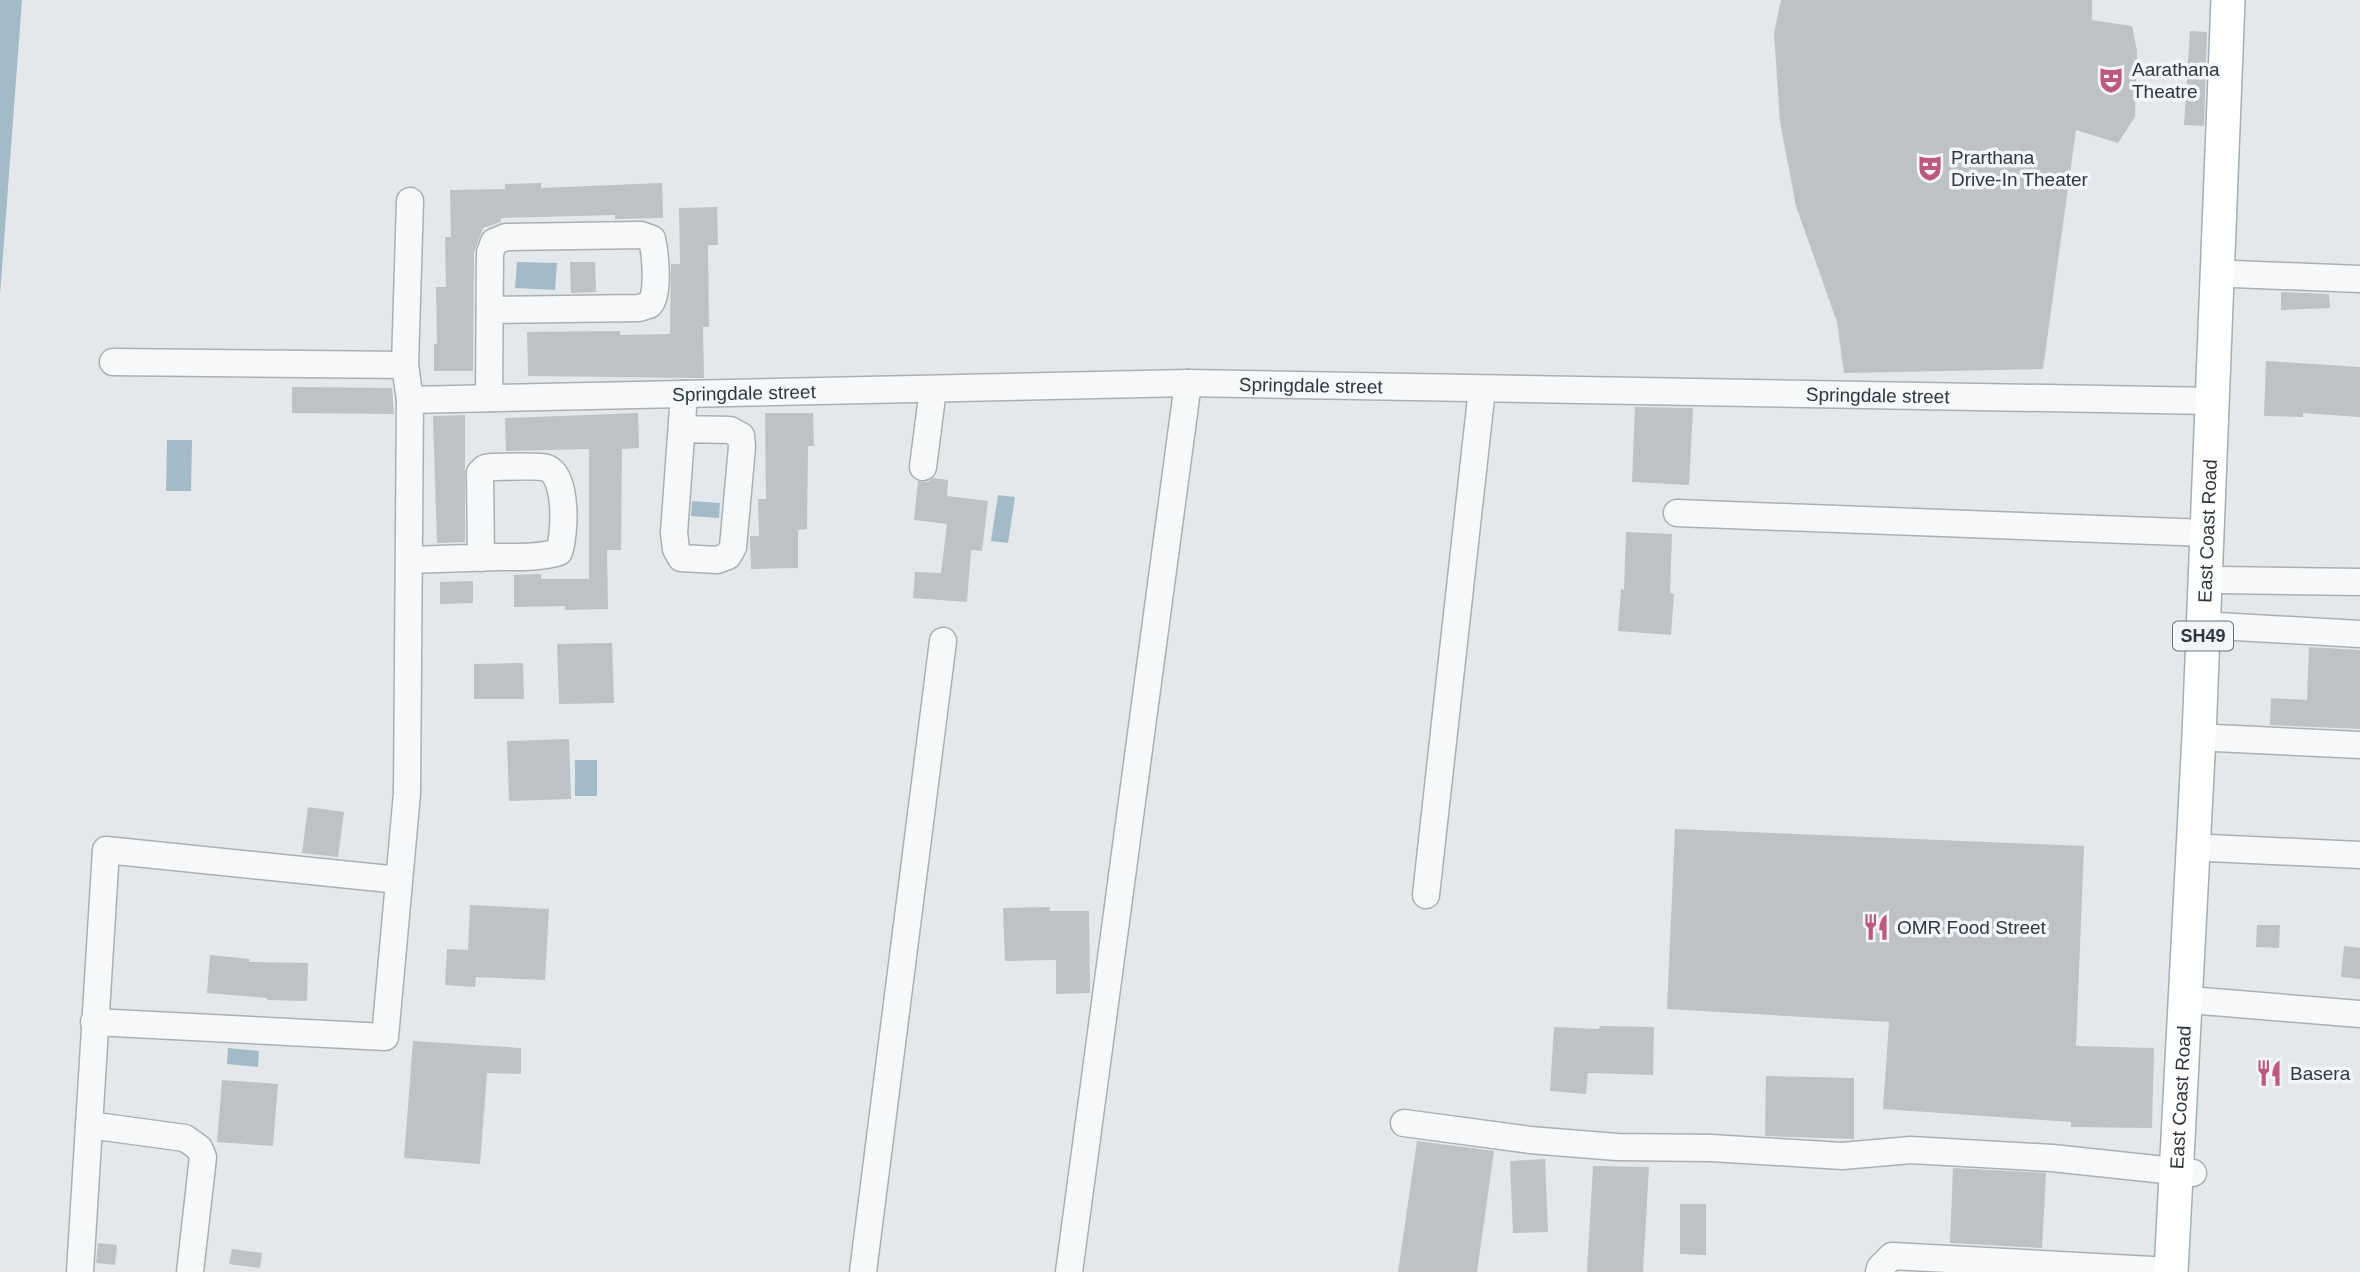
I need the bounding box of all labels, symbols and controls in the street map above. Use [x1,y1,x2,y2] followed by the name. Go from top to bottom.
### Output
[2132,59,2220,102] place label: Aarathana Theatre
[2096,65,2126,95] theatre icon: Aarathana Theatre
[1951,147,2089,190] place label: Prarthana Drive-In Theater
[1915,153,1945,183] theatre icon: Prarthana Drive-In Theater
[1239,373,1384,397] street label: Springdale street
[672,381,817,405] street label: Springdale street
[1806,383,1950,407] street label: Springdale street
[2194,459,2220,603] street label: East Coast Road
[2173,622,2233,650] road number: SH49
[1861,912,1891,942] restaurant icon: OMR Food Street
[1897,917,2047,938] place label: OMR Food Street
[2166,1025,2194,1170] street label: East Coast Road
[2254,1058,2284,1088] restaurant icon: Basera
[2290,1063,2351,1084] place label: Basera

